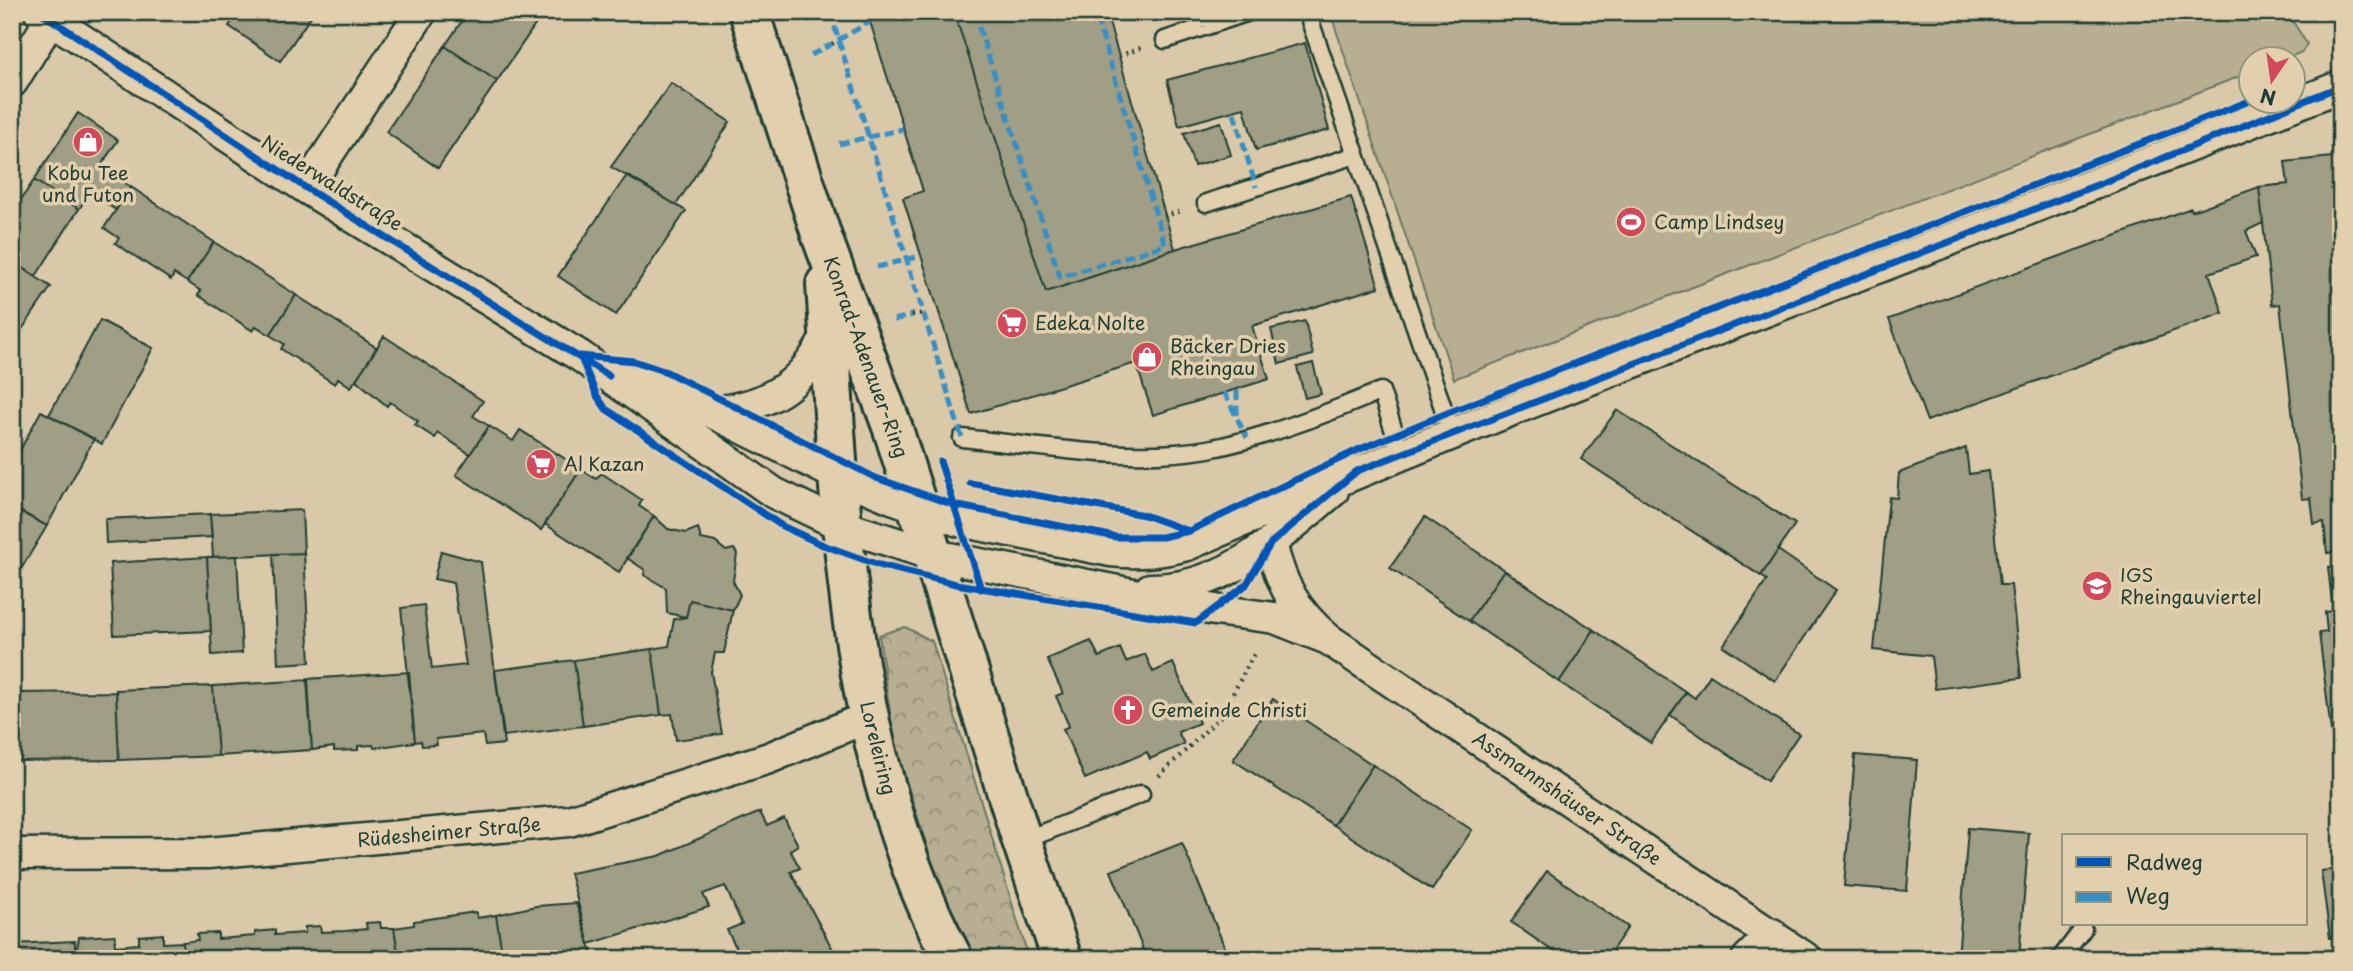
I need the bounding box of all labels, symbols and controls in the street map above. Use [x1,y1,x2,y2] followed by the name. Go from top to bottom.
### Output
[2238,46,2308,116] north arrow
[2257,82,2278,113] text: N
[71,125,105,159] shop icon: Kobu Tee und Futon
[256,127,409,237] street label: Niederwaldstraße
[42,158,134,208] place label: Kobu Tee und Futon
[1614,205,1648,239] sports icon: Camp Lindsey
[1654,207,1785,235] place label: Camp Lindsey
[817,252,916,461] street label: Konrad-Adenauer-Ring
[995,306,1029,340] supermarket icon: Edeka Nolte
[1035,308,1145,336] place label: Edeka Nolte
[1170,331,1286,381] place label: Bäcker Dries Rheingau
[1130,340,1164,374] shop icon: Bäcker Dries Rheingau
[524,447,558,481] supermarket icon: Al Kazan
[564,449,644,477] place label: Al Kazan
[2120,560,2262,610] place label: IGS Rheingauviertel
[2080,569,2114,603] school or university icon: IGS Rheingauviertel
[1111,693,1145,727] church icon: Gemeinde Christi
[1151,695,1307,723] place label: Gemeinde Christi
[854,698,904,798] street label: Loreleiring
[1468,723,1668,871] street label: Assmannshäuser Straße
[356,809,542,853] street label: Rüdesheimer Straße
[2062,834,2308,926] legend
[2126,845,2203,877] text: Radweg
[2126,879,2170,911] text: Weg

